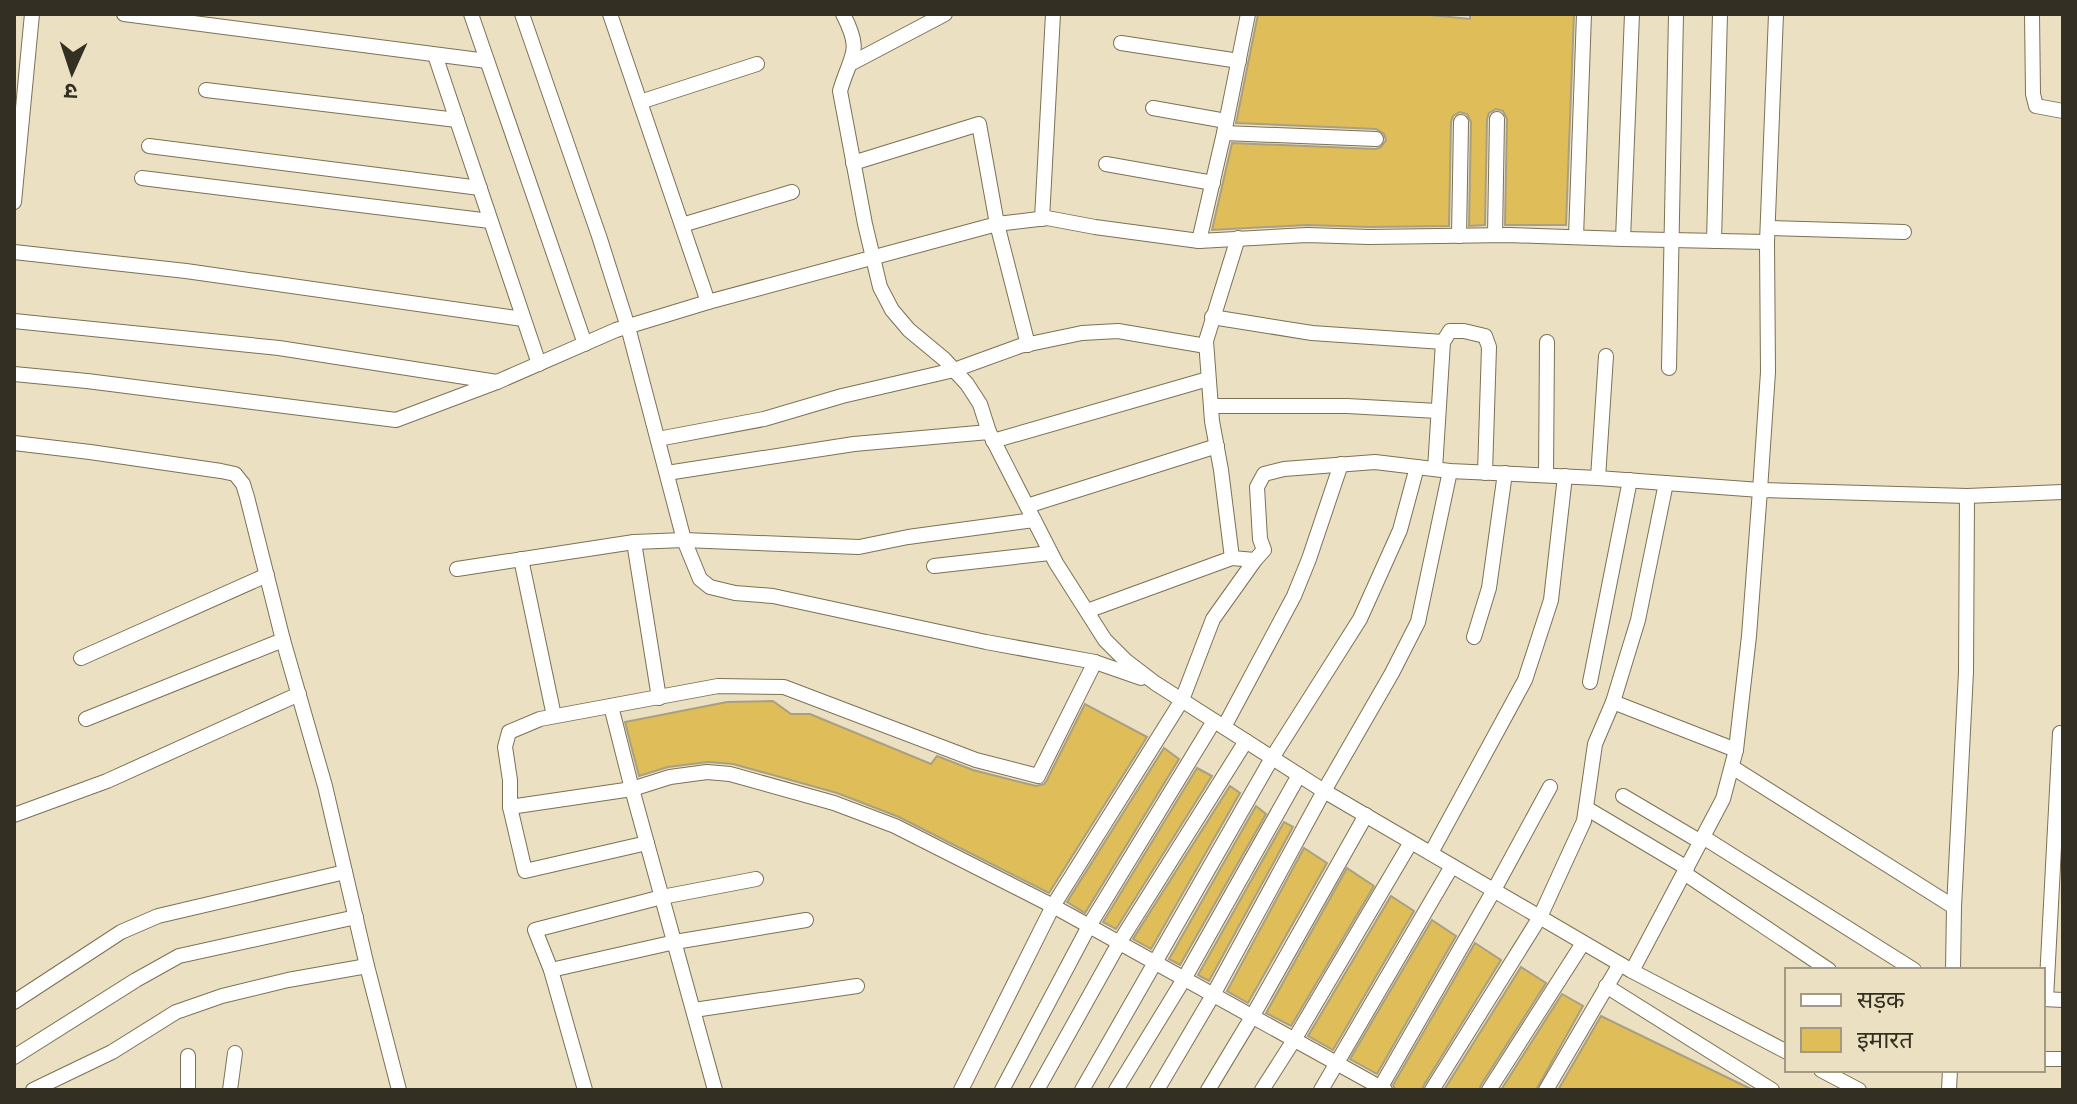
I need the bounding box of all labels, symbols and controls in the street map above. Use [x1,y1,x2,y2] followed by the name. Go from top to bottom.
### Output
[32,32,112,112] north arrow
[63,80,78,106] text: उ
[1785,968,2045,1072] legend
[1857,984,1905,1013] text: सड़क
[1857,1024,1914,1053] text: इमारत

